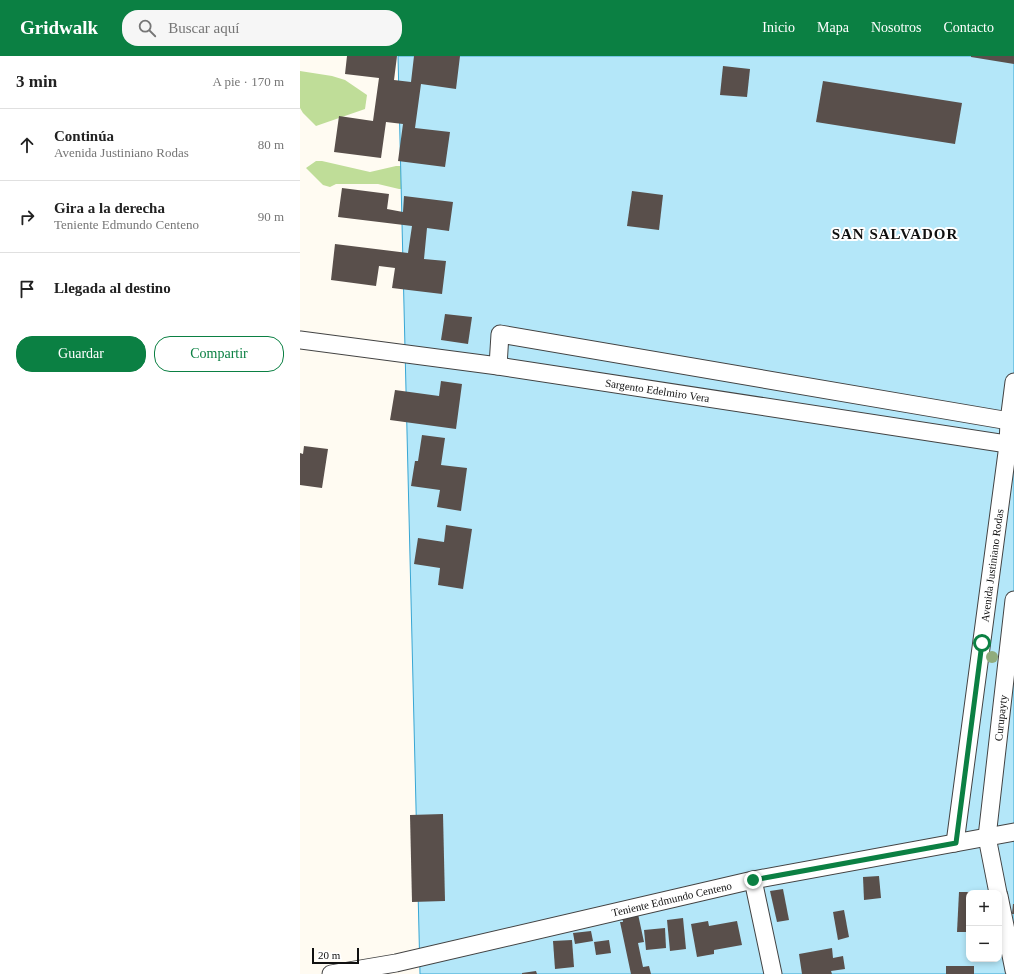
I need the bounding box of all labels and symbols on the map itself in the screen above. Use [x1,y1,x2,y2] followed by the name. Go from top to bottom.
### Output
[832,226,958,242] district label: SAN SALVADOR
[604,377,711,404] street label: Sargento Edelmiro Vera
[978,508,1005,623] street label: Avenida Justiniano Rodas
[973,634,991,652] route start
[992,694,1009,742] street label: Curupayty
[744,871,762,889] route end
[611,879,733,919] street label: Teniente Edmundo Centeno
[312,946,359,965] scale bar

